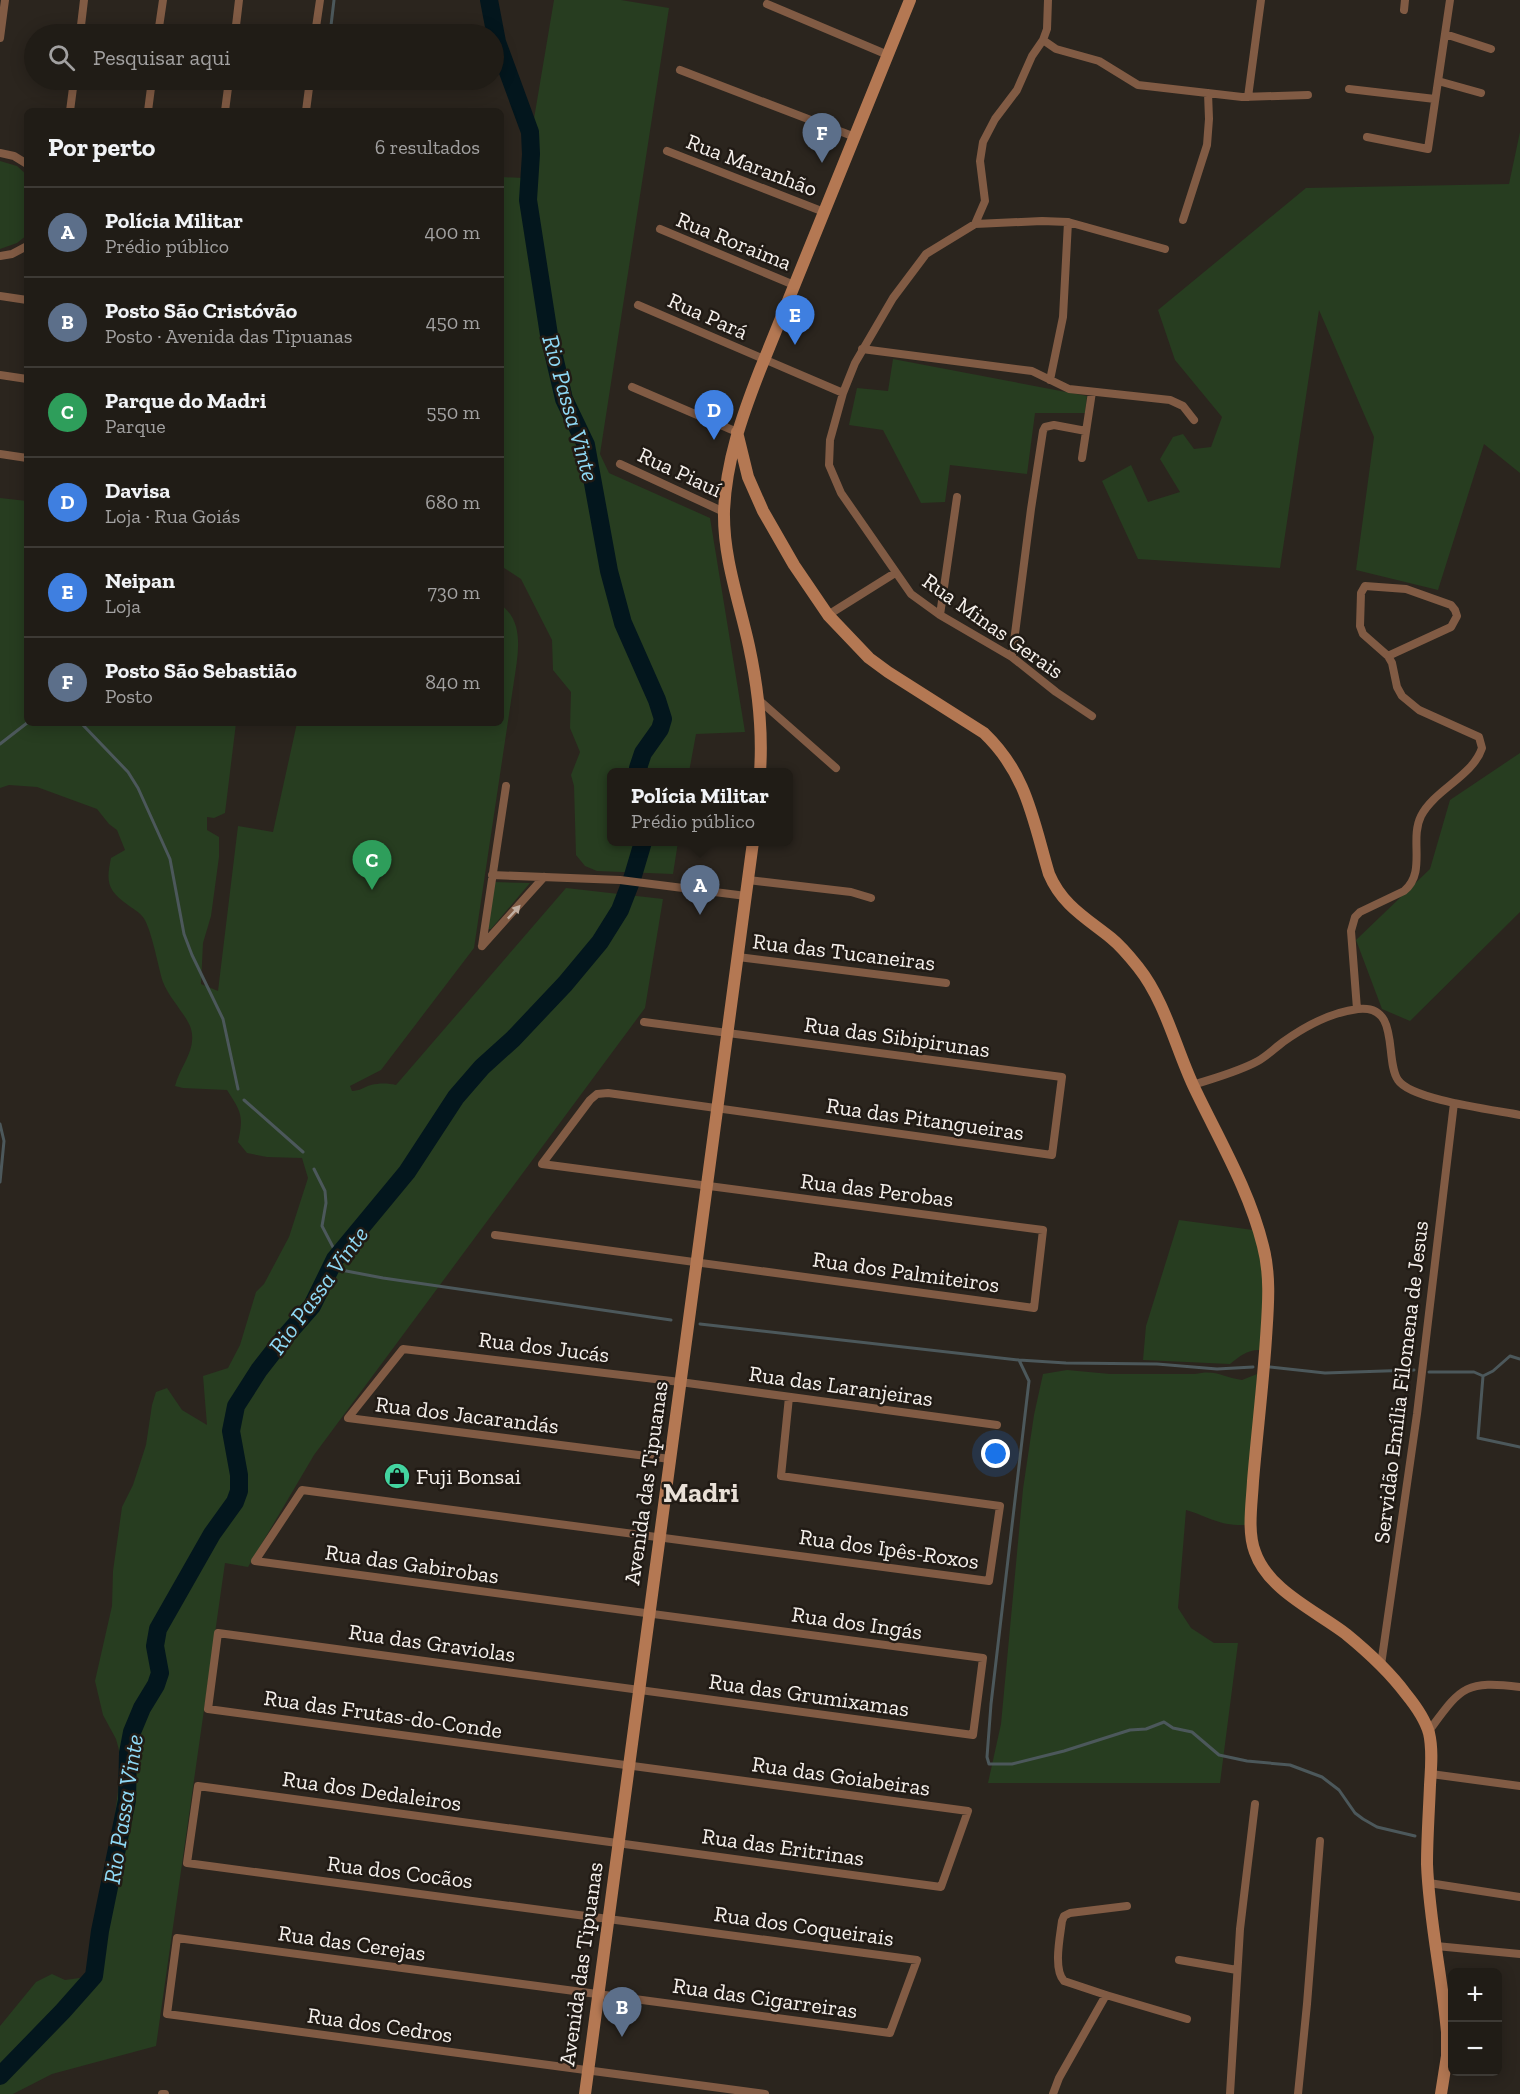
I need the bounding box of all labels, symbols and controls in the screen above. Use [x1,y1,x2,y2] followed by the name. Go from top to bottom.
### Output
[24,24,504,90] search box
[45,41,78,74] icon: search
[93,44,230,71] text: Pesquisar aqui
[802,114,842,163] pin: F
[683,128,821,202] street label: Rua Maranhão
[48,131,155,163] text: Por perto
[375,135,480,159] text: 6 resultados
[672,206,796,276] street label: Rua Roraima
[105,207,243,234] text: Polícia Militar
[61,220,74,244] text: A
[424,220,480,244] text: 400 m
[105,234,229,258] text: Prédio público
[664,286,752,346] street label: Rua Pará
[776,296,814,345] pin: E
[105,297,297,324] text: Posto São Cristóvão
[61,310,74,334] text: B
[426,310,480,334] text: 450 m
[105,324,352,348] text: Posto · Avenida das Tipuanas
[536,331,606,485] water label: Rio Passa Vinte
[105,387,266,414] text: Parque do Madri
[694,390,734,440] pin: D
[61,400,74,424] text: C
[426,400,480,424] text: 550 m
[105,414,166,438] text: Parque
[634,441,726,503] street label: Rua Piauí
[105,477,170,504] text: Davisa
[61,490,74,514] text: D
[425,490,480,514] text: 680 m
[105,504,240,528] text: Loja · Rua Goiás
[105,567,175,594] text: Neipan
[917,567,1069,685] street label: Rua Minas Gerais
[62,580,73,604] text: E
[427,580,480,604] text: 730 m
[105,594,141,618] text: Loja
[105,657,297,684] text: Posto São Sebastião
[62,670,73,694] text: F
[425,670,480,694] text: 840 m
[105,684,153,708] text: Posto
[607,768,793,846] popup
[631,782,769,809] text: Polícia Militar
[631,809,755,833] text: Prédio público
[352,840,392,890] pin: C
[680,866,720,915] pin: A
[506,905,520,919] one-way arrow
[751,927,937,977] street label: Rua das Tucaneiras
[802,1011,992,1063] street label: Rua das Sibipirunas
[824,1092,1026,1146] street label: Rua das Pitangueiras
[799,1167,955,1213] street label: Rua das Perobas
[1368,1219,1434,1545] street label: Servidão Emília Filomena de Jesus
[262,1220,374,1360] water label: Rio Passa Vinte
[811,1246,1001,1298] street label: Rua dos Palmiteiros
[477,1326,611,1368] street label: Rua dos Jucás
[747,1360,935,1412] street label: Rua das Laranjeiras
[618,1379,674,1587] street label: Avenida das Tipuanas
[374,1390,560,1440] street label: Rua dos Jacarandás
[981,1439,1010,1468] your location
[382,1461,412,1491] shop icon: Fuji Bonsai
[416,1463,521,1490] place label: Fuji Bonsai
[663,1476,739,1509] district label: Madri
[797,1523,981,1575] street label: Rua dos Ipês-Roxos
[323,1538,501,1590] street label: Rua das Gabirobas
[790,1600,924,1646] street label: Rua dos Ingás
[347,1618,517,1668] street label: Rua das Graviolas
[707,1668,911,1722] street label: Rua das Grumixamas
[262,1684,504,1744] street label: Rua das Frutas-do-Conde
[97,1732,149,1886] water label: Rio Passa Vinte
[750,1750,932,1802] street label: Rua das Goiabeiras
[281,1765,463,1817] street label: Rua dos Dedaleiros
[700,1822,866,1872] street label: Rua das Eritrinas
[326,1850,474,1894] street label: Rua dos Cocãos
[553,1860,609,2068] street label: Avenida das Tipuanas
[712,1900,896,1952] street label: Rua dos Coqueirais
[276,1919,428,1967] street label: Rua das Cerejas
[1448,1968,1502,2076] map controls
[1448,1968,1502,2022] button: +
[671,1972,859,2024] street label: Rua das Cigarreiras
[602,1988,642,2037] pin: B
[306,2001,454,2049] street label: Rua dos Cedros
[1448,2022,1502,2076] button: −

